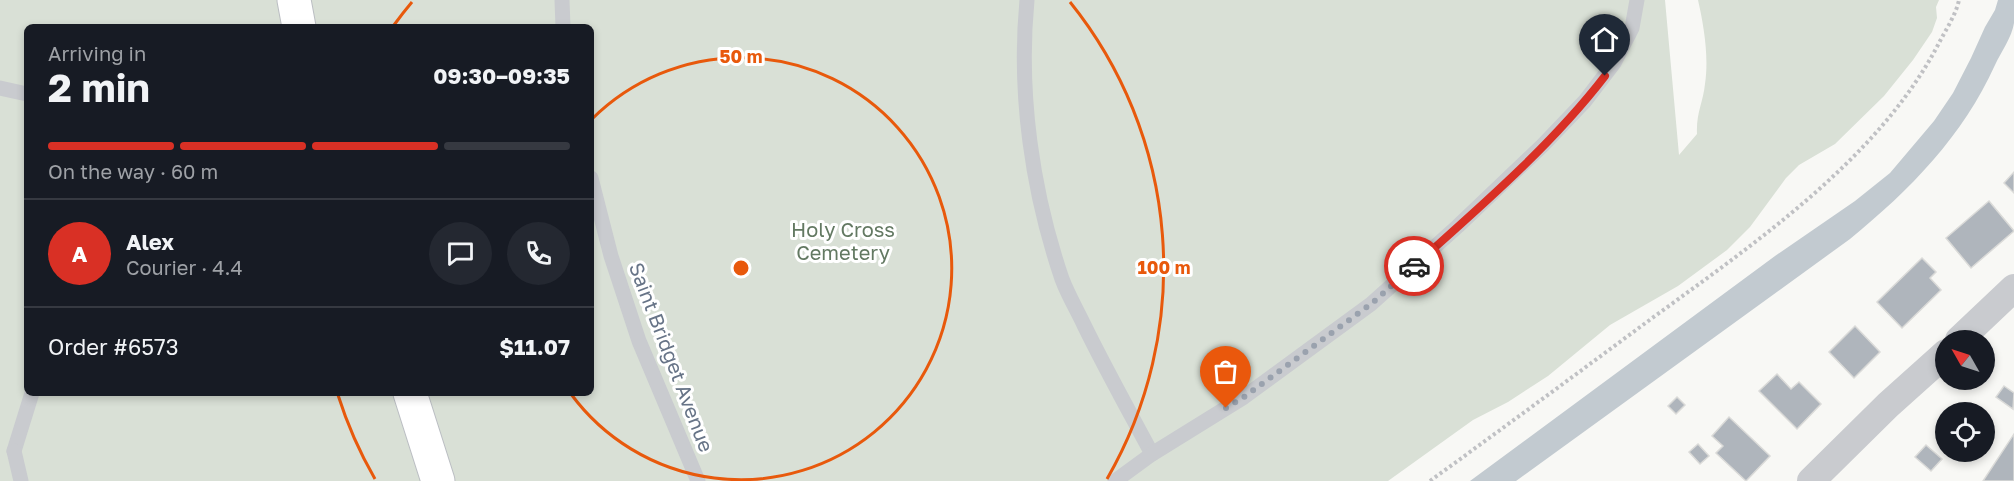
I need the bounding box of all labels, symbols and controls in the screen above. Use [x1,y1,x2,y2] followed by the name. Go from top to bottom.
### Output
[1579,14,1630,76] pin
[1588,23,1621,56] icon: home
[48,41,146,65] text: Arriving in
[720,45,762,67] text: 50 m
[433,62,570,89] text: 09:30–09:35
[48,64,150,111] text: 2 min
[48,159,218,183] text: On the way · 60 m
[791,217,895,264] park label: Holy Cross Cemetery
[429,222,492,285] button: chat
[507,222,570,285] button: phone
[126,228,174,255] text: Alex
[1384,236,1444,296] courier
[72,240,87,267] text: A
[1398,250,1431,283] icon: car
[126,255,243,279] text: Courier · 4.4
[1138,256,1190,278] text: 100 m
[731,258,751,278] centre of rings
[625,259,719,455] street label: Saint Bridget Avenue
[1935,330,1995,390] north arrow
[1935,330,1995,462] map controls
[48,333,179,360] text: Order #6573
[499,333,570,360] text: $11.07
[1200,346,1251,408] pin
[1209,355,1242,388] icon: bag
[1935,402,1995,462] button: locate

